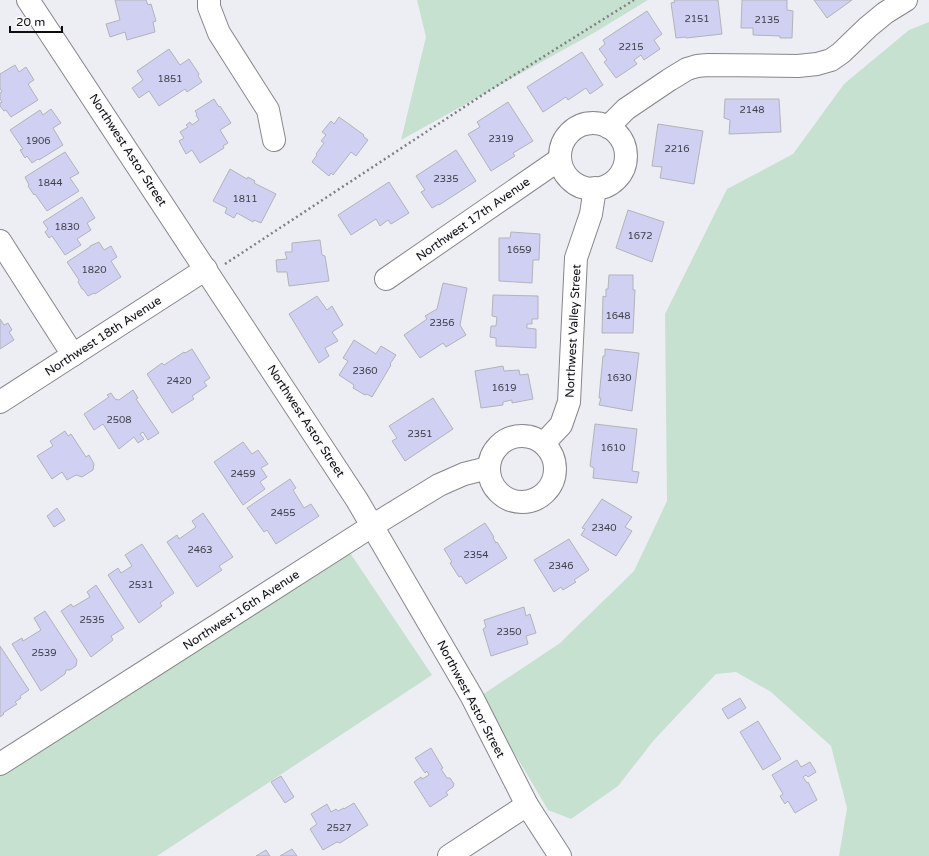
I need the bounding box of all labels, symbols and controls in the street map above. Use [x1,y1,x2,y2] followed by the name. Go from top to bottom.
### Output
[10,8,62,34] scale bar
[684,13,710,25] house number: 2151
[754,14,780,26] house number: 2135
[16,15,45,29] text: 20 m
[618,41,644,53] house number: 2215
[157,73,183,85] house number: 1851
[86,91,170,209] street label: Northwest Astor Street
[739,104,765,116] house number: 2148
[488,133,514,145] house number: 2319
[25,135,51,147] house number: 1906
[664,143,690,155] house number: 2216
[433,173,459,185] house number: 2335
[413,174,533,264] street label: Northwest 17th Avenue
[37,177,63,189] house number: 1844
[232,193,258,205] house number: 1811
[54,221,80,233] house number: 1830
[627,230,653,242] house number: 1672
[506,244,532,256] house number: 1659
[563,263,584,398] street label: Northwest Valley Street
[81,264,107,276] house number: 1820
[42,293,164,379] street label: Northwest 18th Avenue
[605,310,631,322] house number: 1648
[429,317,455,329] house number: 2356
[264,362,348,480] street label: Northwest Astor Street
[352,365,378,377] house number: 2360
[606,372,632,384] house number: 1630
[166,375,192,387] house number: 2420
[491,382,517,394] house number: 1619
[106,414,132,426] house number: 2508
[407,428,433,440] house number: 2351
[600,442,626,454] house number: 1610
[230,468,256,480] house number: 2459
[270,507,296,519] house number: 2455
[591,522,617,534] house number: 2340
[187,544,213,556] house number: 2463
[463,549,489,561] house number: 2354
[548,560,574,572] house number: 2346
[180,567,302,653] street label: Northwest 16th Avenue
[128,579,154,591] house number: 2531
[79,614,105,626] house number: 2535
[496,626,522,638] house number: 2350
[434,638,508,761] street label: Northwest Astor Street
[31,647,57,659] house number: 2539
[326,822,352,834] house number: 2527

